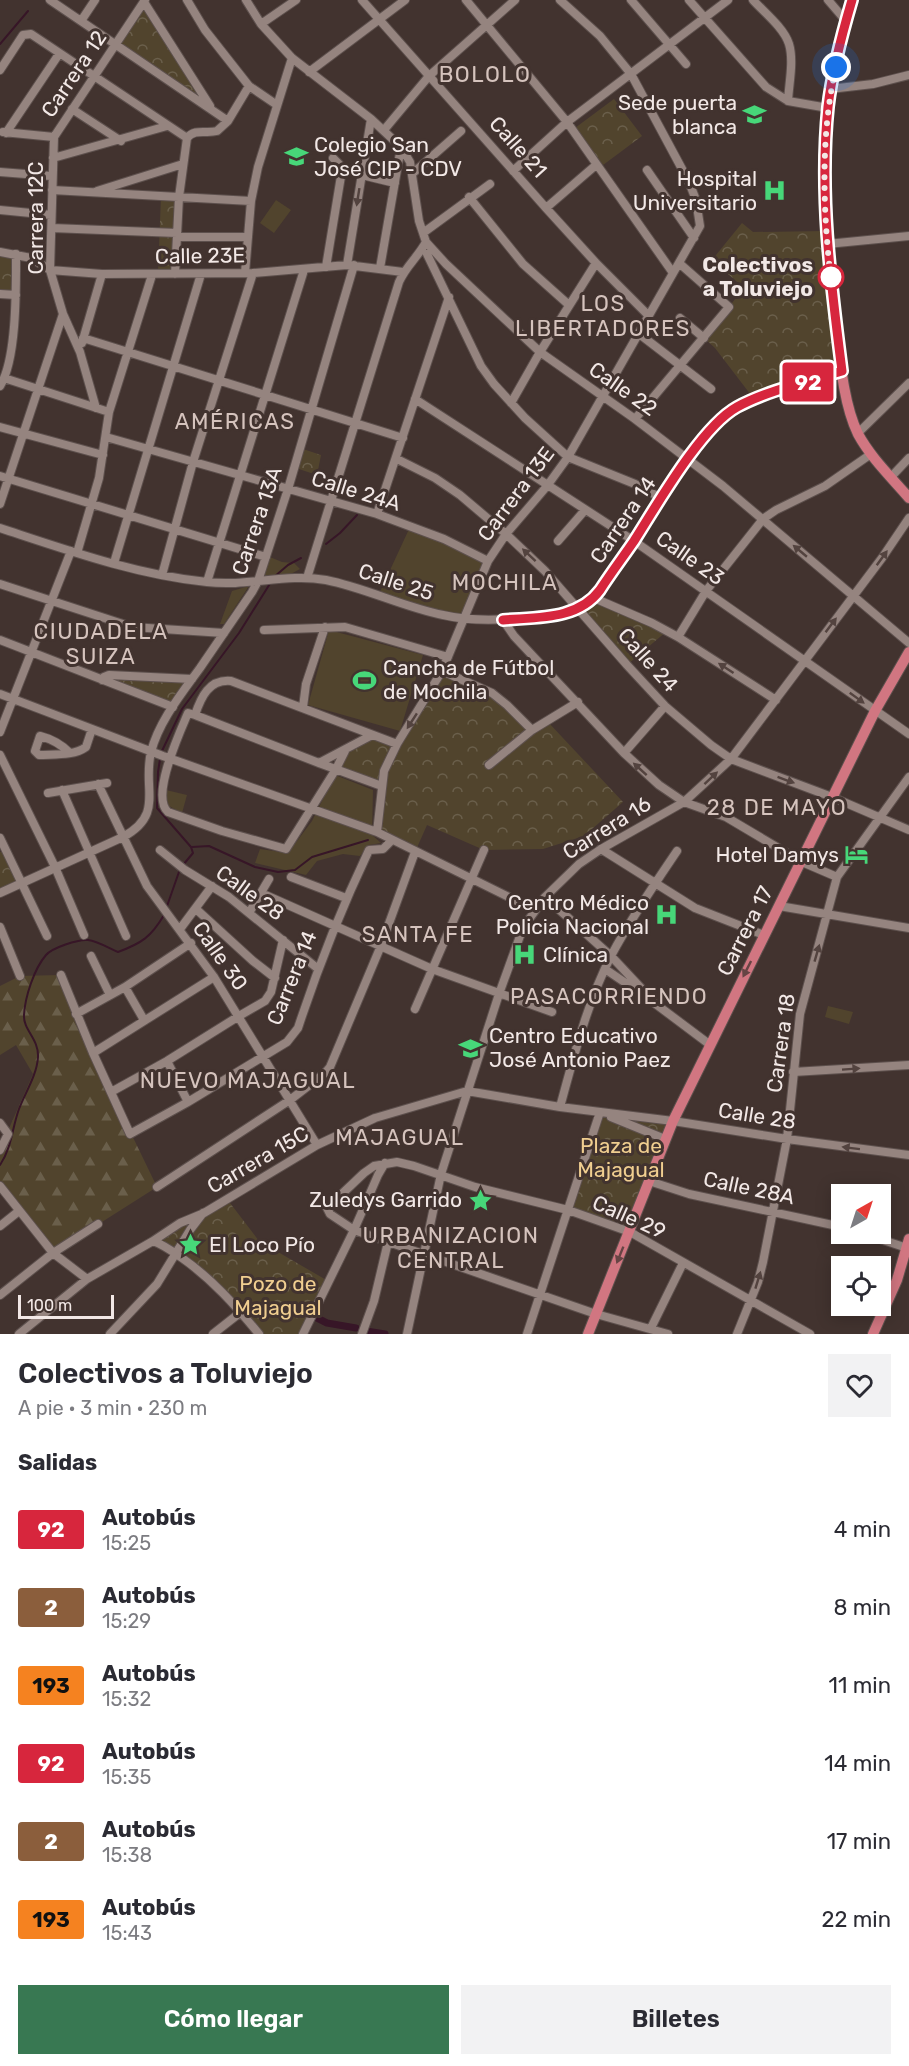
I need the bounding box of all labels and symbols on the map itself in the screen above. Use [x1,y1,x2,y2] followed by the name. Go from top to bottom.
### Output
[36,26,112,122] street label: Carrera 12
[821,52,851,82] your location
[439,61,531,88] district label: BOLOLO
[618,90,737,139] place label: Sede puerta blanca
[742,102,768,128] school or university icon: Sede puerta blanca
[484,111,552,183] street label: Calle 21
[314,132,462,181] place label: Colegio San José CIP - CDV
[283,144,309,170] school or university icon: Colegio San José CIP - CDV
[23,162,48,274] street label: Carrera 12C
[633,166,757,215] place label: Hospital Universitario
[762,178,788,204] hospital icon: Hospital Universitario
[353,188,362,207] one-way arrow
[155,242,245,269] street label: Calle 23E
[702,252,813,301] place label: Colectivos a Toluviejo
[818,264,844,290] marker: Colectivos a Toluviejo
[515,290,691,342] district label: LOS LIBERTADORES
[584,356,662,421] street label: Calle 22
[781,362,835,401] line badge: 92
[175,408,295,435] district label: AMÉRICAS
[472,441,559,546] street label: Carrera 13E
[226,463,287,578] street label: Carrera 13A
[309,465,404,516] street label: Calle 24A
[584,471,661,568] street label: Carrera 14
[651,525,729,590] street label: Calle 23
[793,545,808,558] one-way arrow
[521,548,536,562] one-way arrow
[876,550,888,566] one-way arrow
[355,558,437,605] street label: Calle 25
[452,569,558,596] district label: MOCHILA
[34,618,168,670] district label: CIUDADELA SUIZA
[825,618,837,633] one-way arrow
[613,622,684,697] street label: Calle 24
[383,655,554,704] place label: Cancha de Fútbol de Mochila
[718,663,735,674] one-way arrow
[352,667,378,693] sports icon: Cancha de Fútbol de Mochila
[848,692,864,704] one-way arrow
[407,713,418,730] one-way arrow
[633,762,647,776] one-way arrow
[703,772,718,785] one-way arrow
[777,775,795,785] one-way arrow
[558,791,655,864] street label: Carrera 16
[707,794,847,821] district label: 28 DE MAYO
[715,842,839,867] place label: Hotel Damys
[844,842,870,868] hotel icon: Hotel Damys
[211,859,289,926] street label: Calle 28
[711,882,778,980] street label: Carrera 17
[496,890,649,939] place label: Centro Médico Policia Nacional
[654,902,680,928] hospital icon: Centro Médico Policia Nacional
[188,916,253,995] street label: Calle 30
[362,921,474,948] district label: SANTA FE
[261,927,322,1029] street label: Carrera 14
[512,942,538,968] hospital icon: Clínica
[543,942,608,967] place label: Clínica
[813,944,822,962] one-way arrow
[742,961,751,978] one-way arrow
[510,983,708,1010] district label: PASACORRIENDO
[761,992,800,1094] street label: Carrera 18
[489,1023,671,1072] place label: Centro Educativo José Antonio Paez
[458,1035,484,1061] school or university icon: Centro Educativo José Antonio Paez
[842,1064,861,1073] one-way arrow
[140,1067,356,1094] district label: NUEVO MAJAGUAL
[716,1097,798,1134] street label: Calle 28
[203,1120,313,1199] street label: Carrera 15C
[335,1124,465,1151] district label: MAJAGUAL
[577,1133,665,1182] park label: Plaza de Majagual
[841,1143,860,1152] one-way arrow
[701,1166,797,1209] street label: Calle 28A
[831,1184,891,1244] north arrow
[309,1187,462,1212] place label: Zuledys Garrido
[467,1187,493,1213] place icon: Zuledys Garrido
[589,1189,670,1244] street label: Calle 29
[363,1222,539,1274] district label: URBANIZACION CENTRAL
[178,1232,204,1258] place icon: El Loco Pío
[209,1232,315,1257] place label: El Loco Pío
[615,1247,625,1265] one-way arrow
[234,1271,322,1320] park label: Pozo de Majagual
[754,1271,763,1289] one-way arrow
[18,1292,114,1320] scale bar

